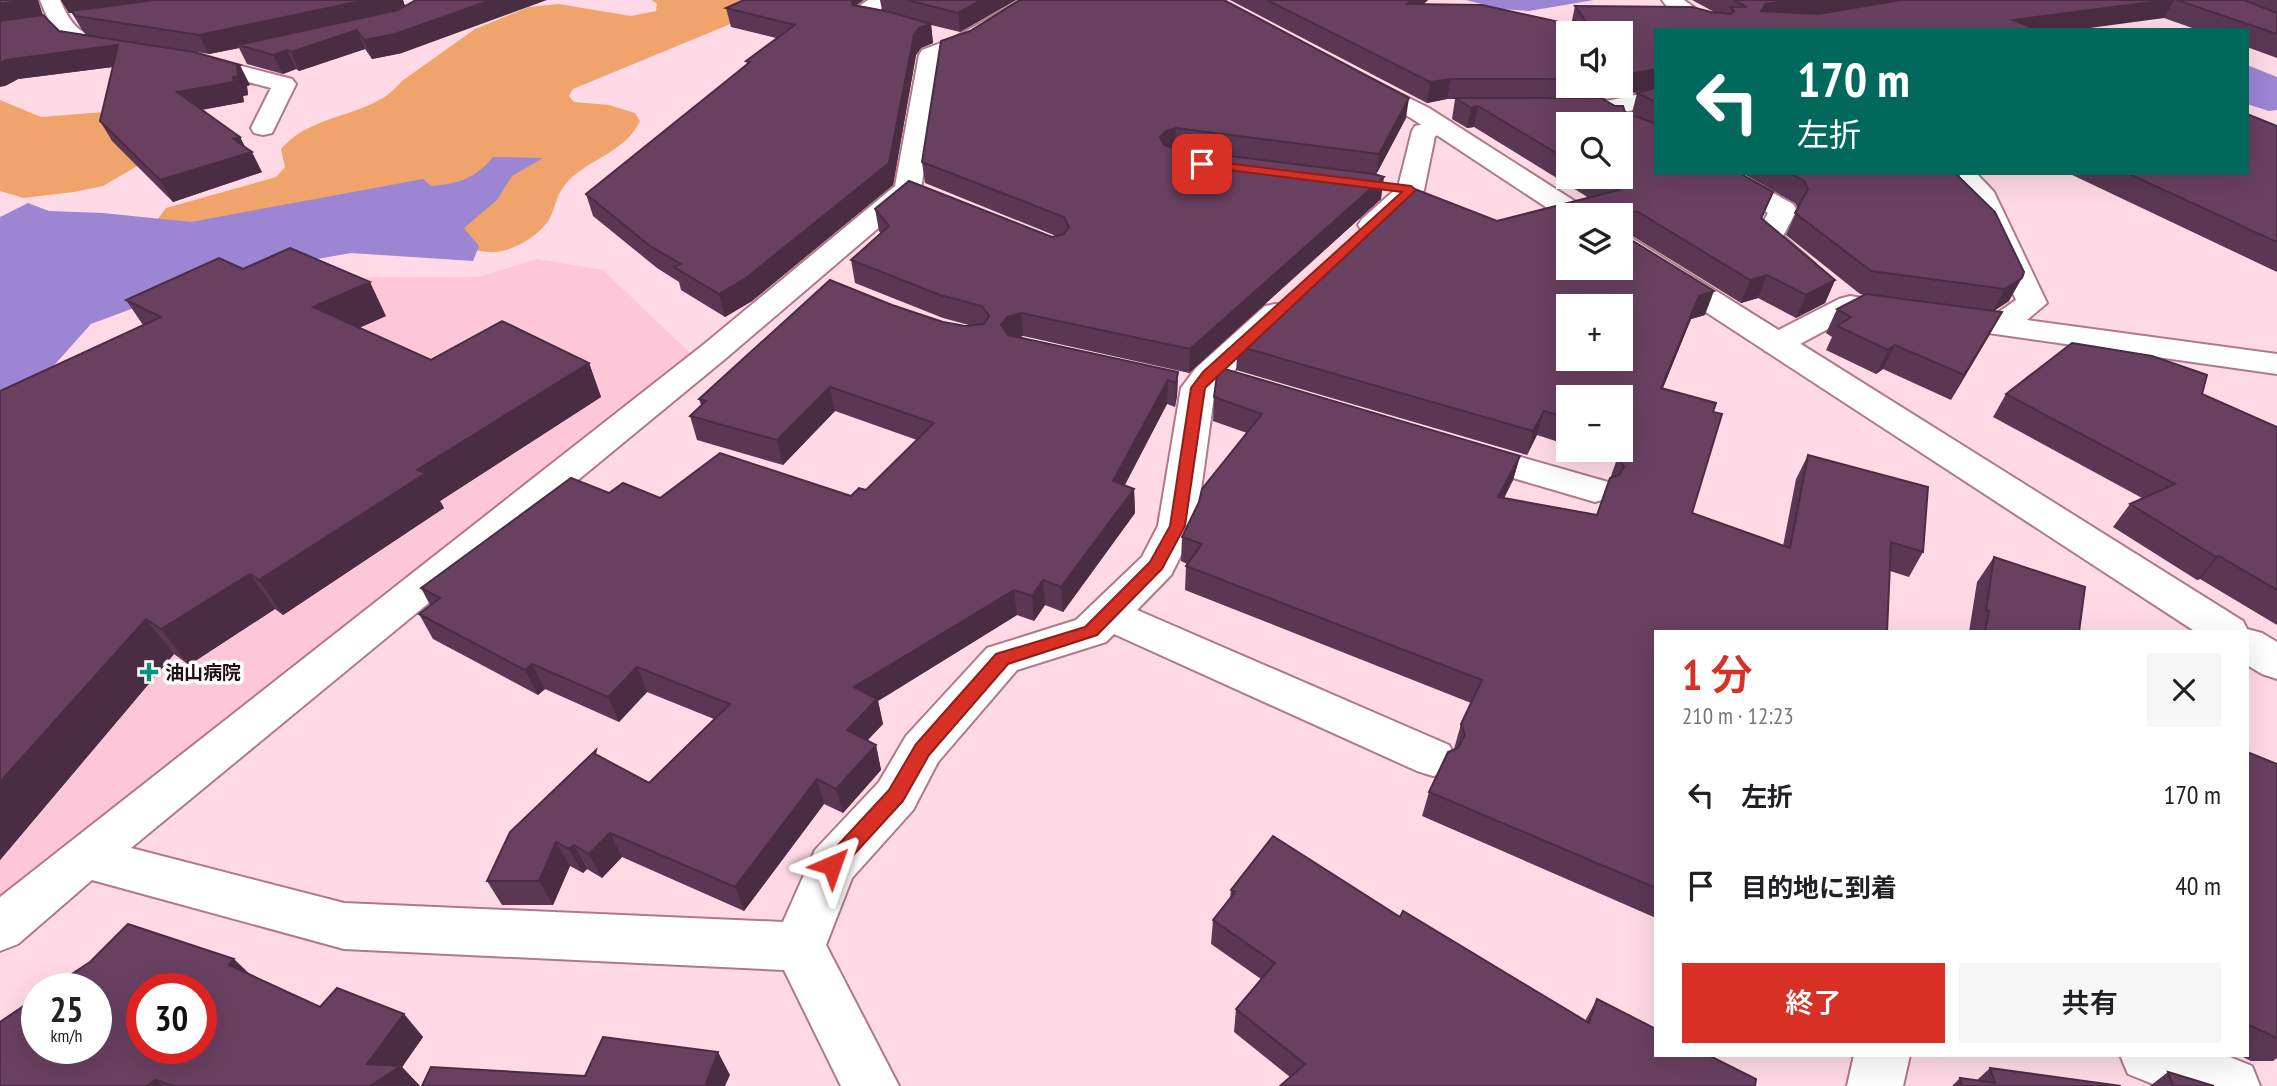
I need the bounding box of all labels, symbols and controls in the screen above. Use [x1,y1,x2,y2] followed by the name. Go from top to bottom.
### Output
[1556,21,1633,462] map controls
[1556,21,1633,98] button: sound
[1797,47,1910,111] text: 170 m
[1682,56,1773,147] icon: left
[1556,112,1633,189] button: search
[1797,113,1861,155] text: 左折
[1172,134,1232,194] pin
[1183,145,1221,183] icon: arrive
[1556,203,1633,280] button: layers
[1556,294,1633,371] button: +
[1556,385,1633,462] button: −
[1682,647,1753,702] text: 1 分
[2147,653,2221,727] button: close
[165,660,241,684] place label: 油山病院
[139,662,159,682] marker: 油山病院
[1682,701,1794,730] text: 210 m · 12:23
[1682,776,1720,814] icon: left
[2163,778,2221,811] text: 170 m
[1741,780,1793,813] text: 左折
[795,828,869,902] position arrow
[1682,867,1720,905] icon: arrive
[2175,869,2221,902] text: 40 m
[1741,871,1897,904] text: 目的地に到着
[1682,963,1945,1043] button: 終了
[1959,963,2221,1043] button: 共有
[126,973,217,1064] speed limit sign: 30
[50,986,83,1032] text: 25
[51,1024,82,1047] text: km/h

